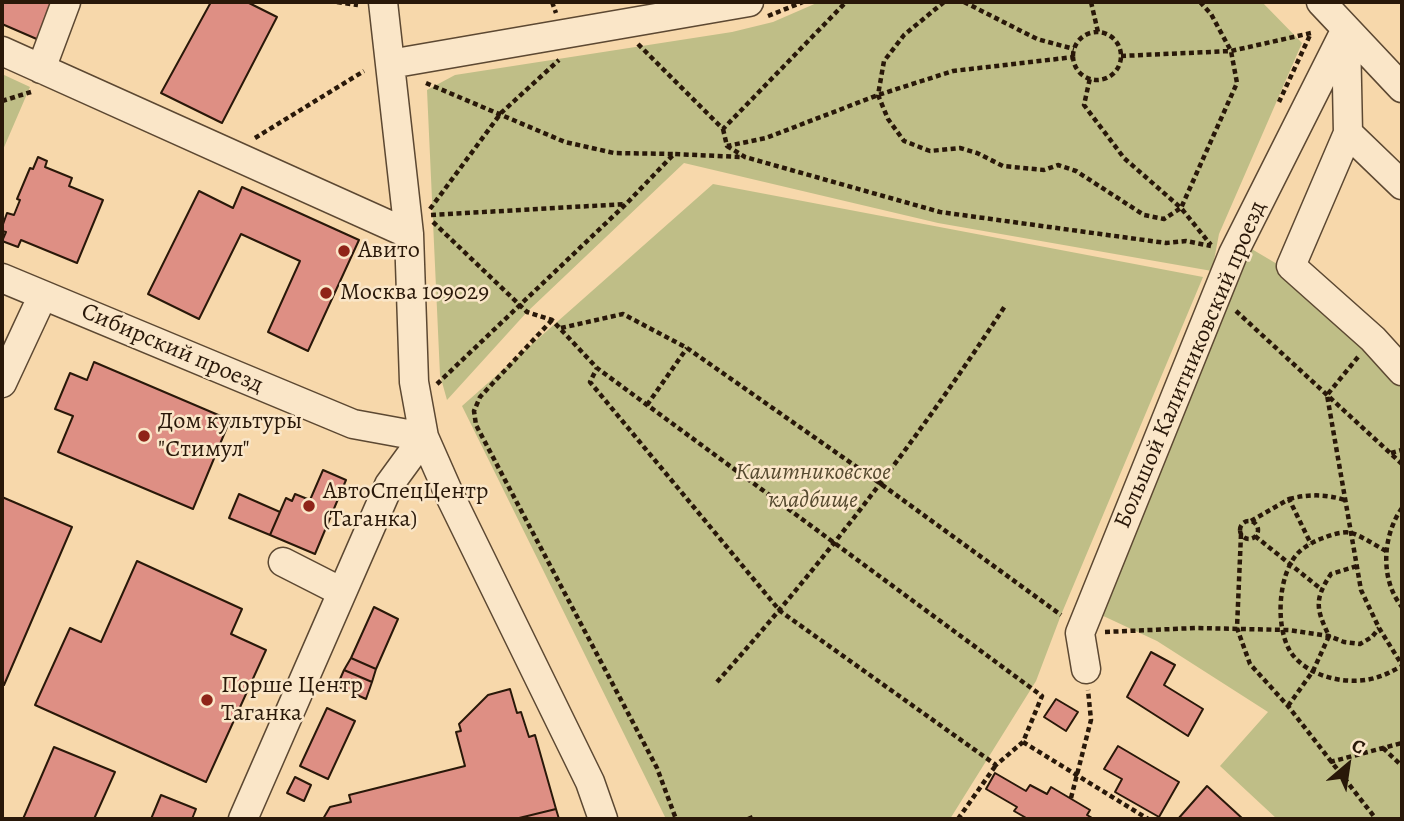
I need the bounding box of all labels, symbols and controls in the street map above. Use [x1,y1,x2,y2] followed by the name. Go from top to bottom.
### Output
[1109,197,1273,533] street label: Большой Калитниковский проезд
[358,237,420,265] place label: Авито
[336,243,352,259] marker: Авито
[340,279,489,307] place label: Москва 109029
[318,285,334,301] marker: Москва 109029
[77,298,267,400] street label: Сибирский проезд
[158,408,302,464] place label: Дом культуры "Стимул"
[136,428,152,444] marker: Дом культуры "Стимул"
[735,459,891,515] park label: Калитниковское кладбище
[323,478,488,534] place label: АвтоСпецЦентр (Таганка)
[301,498,317,514] marker: АвтоСпецЦентр (Таганка)
[221,672,363,728] place label: Порше Центр Таганка
[199,692,215,708] marker: Порше Центр Таганка
[1313,730,1383,800] north arrow
[1347,732,1370,761] text: С

